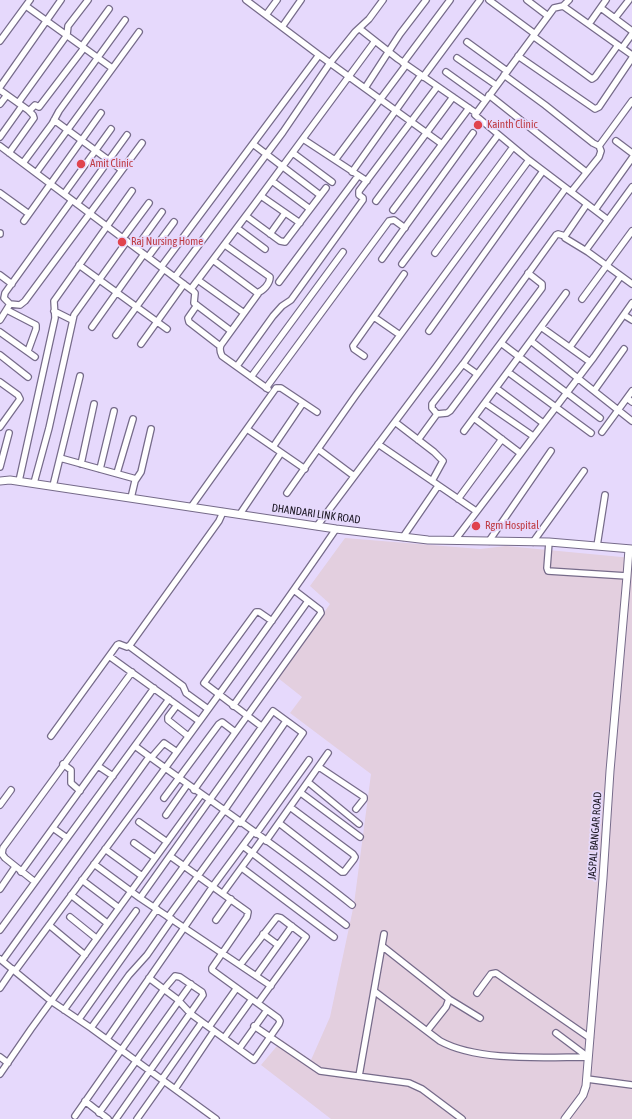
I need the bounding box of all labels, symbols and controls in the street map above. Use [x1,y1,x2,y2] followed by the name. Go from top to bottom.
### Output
[487,118,537,132] place label: Kainth Clinic
[472,119,484,131] marker: Kainth Clinic
[90,157,133,171] place label: Amit Clinic
[75,158,87,170] marker: Amit Clinic
[131,235,203,249] place label: Raj Nursing Home
[116,236,128,248] marker: Raj Nursing Home
[271,501,361,527] street label: DHANDARI LINK ROAD
[485,519,539,533] place label: Rgm Hospital
[470,520,482,532] marker: Rgm Hospital
[585,791,605,881] street label: JASPAL BANGAR ROAD

